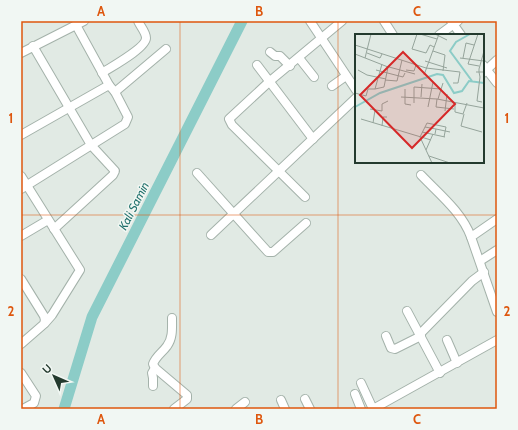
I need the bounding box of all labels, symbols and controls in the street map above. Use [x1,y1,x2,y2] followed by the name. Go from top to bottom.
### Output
[97,3,106,19] text: A
[255,3,263,19] text: B
[413,3,421,19] text: C
[355,34,484,163] inset map
[9,110,13,126] text: 1
[505,110,509,126] text: 1
[115,179,152,232] water label: Kali Samin
[8,303,15,319] text: 2
[504,303,511,319] text: 2
[34,356,74,396] north arrow
[39,361,55,377] text: U
[97,411,106,427] text: A
[255,411,263,427] text: B
[413,411,421,427] text: C

